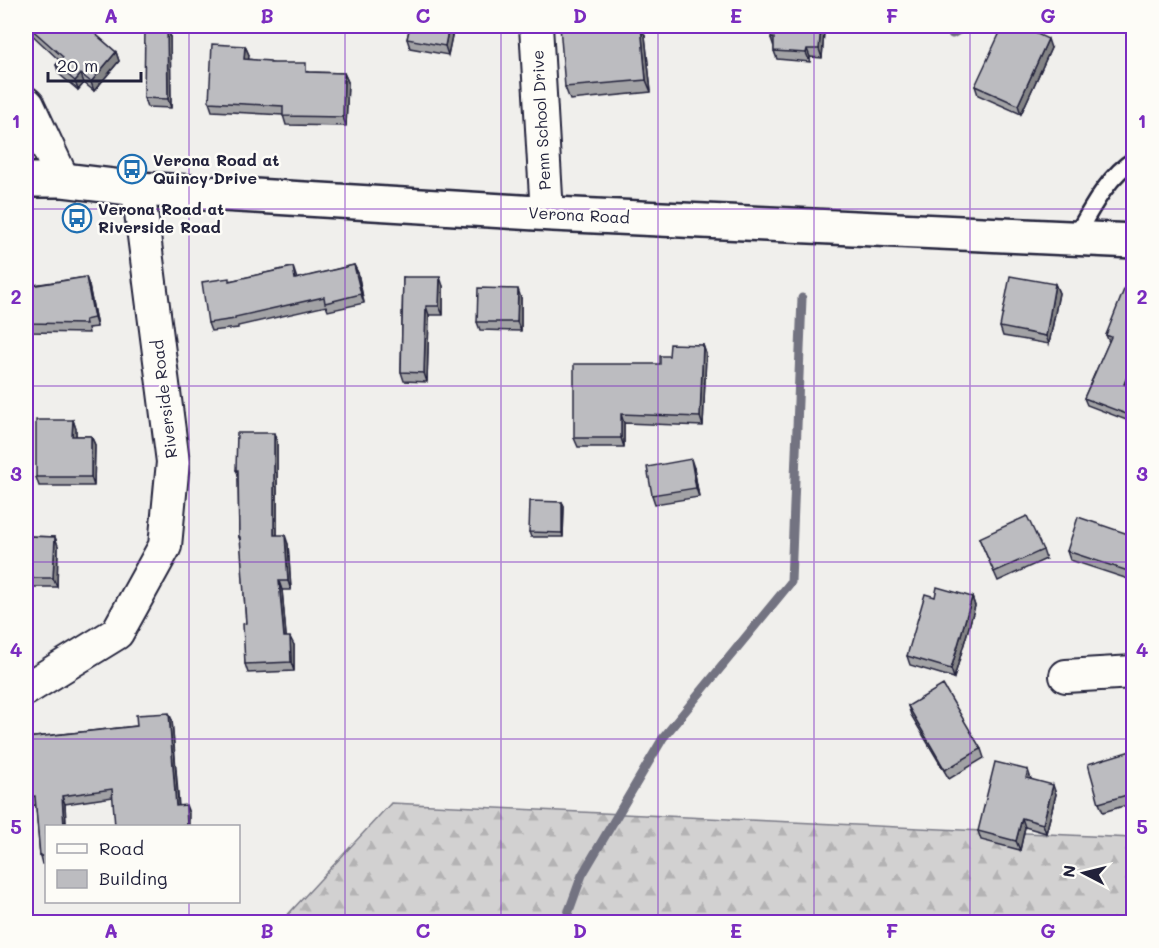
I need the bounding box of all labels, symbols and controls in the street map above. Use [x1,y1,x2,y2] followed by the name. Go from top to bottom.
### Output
[104,2,118,28] text: A
[260,2,274,28] text: B
[416,2,431,28] text: C
[573,2,587,28] text: D
[730,2,742,28] text: E
[886,2,899,28] text: F
[1040,2,1056,28] text: G
[48,45,141,83] scale bar
[526,49,555,191] street label: Penn School Drive
[57,53,98,77] text: 20 m
[12,107,20,133] text: 1
[1138,107,1146,133] text: 1
[153,149,279,188] place label: Verona Road at Quincy Drive
[116,153,148,185] bus stop icon: Verona Road at Quincy Drive
[98,198,224,237] place label: Verona Road at Riverside Road
[528,201,630,228] street label: Verona Road
[61,202,93,234] bus stop icon: Verona Road at Riverside Road
[10,283,22,309] text: 2
[1136,283,1148,309] text: 2
[146,339,181,460] street label: Riverside Road
[10,460,22,486] text: 3
[1136,460,1148,486] text: 3
[10,636,23,662] text: 4
[1136,636,1149,662] text: 4
[10,813,22,839] text: 5
[1136,813,1148,839] text: 5
[45,825,240,903] legend
[99,836,144,860] text: Road
[1054,843,1114,903] north arrow
[1057,864,1080,878] text: N
[99,866,167,890] text: Building
[104,917,118,943] text: A
[260,917,274,943] text: B
[416,917,431,943] text: C
[573,917,587,943] text: D
[730,917,742,943] text: E
[886,917,899,943] text: F
[1040,917,1056,943] text: G

